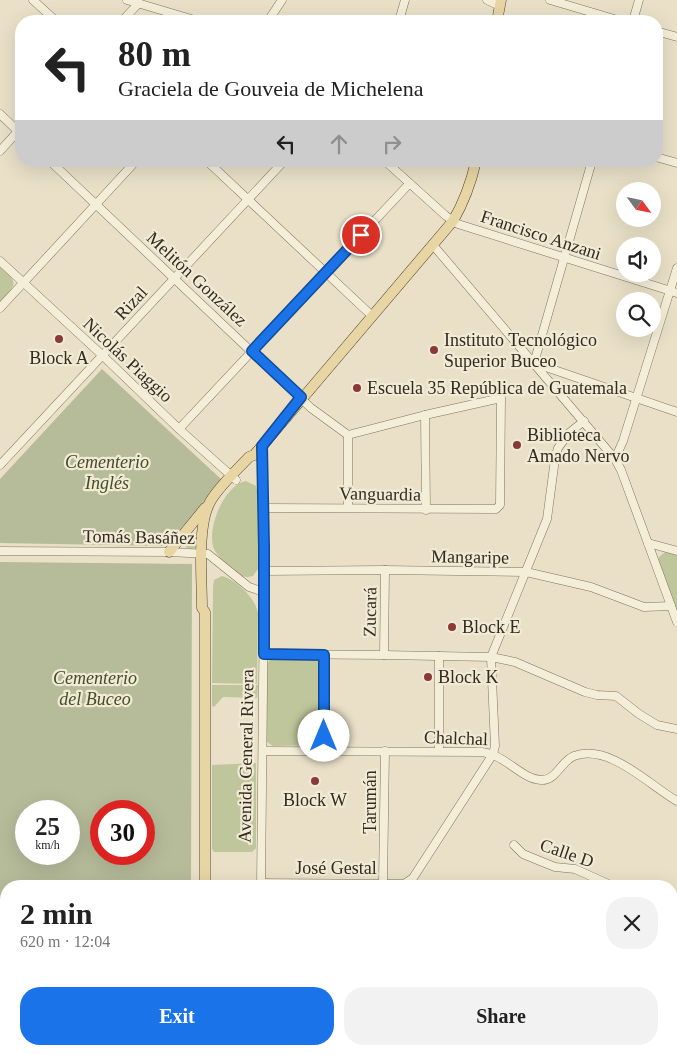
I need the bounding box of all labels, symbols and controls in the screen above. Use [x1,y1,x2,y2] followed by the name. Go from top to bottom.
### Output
[35,35,100,100] icon: left
[118,35,191,74] text: 80 m
[118,76,423,101] text: Graciela de Gouveia de Michelena
[272,130,300,158] icon: left
[325,130,353,158] icon: ahead
[378,130,406,158] icon: right
[616,182,661,228] north arrow
[616,182,661,337] map controls
[478,206,604,264] street label: Francisco Anzani
[340,214,382,256] pin
[347,221,375,249] icon: arrive
[143,228,251,330] street label: Melitón González
[616,237,661,282] button: sound
[111,282,151,324] street label: Rizal
[616,292,661,337] button: search
[79,314,177,406] street label: Nicolás Piaggio
[444,330,597,371] place label: Instituto Tecnológico Superior Buceo
[53,333,65,345] marker: Block A
[428,344,440,356] marker: Instituto Tecnológico Superior Buceo
[29,348,89,368] place label: Block A
[367,378,627,398] place label: Escuela 35 República de Guatemala
[351,382,363,394] marker: Escuela 35 República de Guatemala
[527,425,629,466] place label: Biblioteca Amado Nervo
[511,439,523,451] marker: Biblioteca Amado Nervo
[65,452,149,493] park label: Cementerio Inglés
[339,483,421,505] street label: Vanguardia
[83,526,195,548] street label: Tomás Basáñez
[431,546,509,568] street label: Mangaripe
[360,587,380,637] street label: Zucará
[462,617,521,637] place label: Block E
[446,621,458,633] marker: Block E
[438,667,499,687] place label: Block K
[53,668,137,709] park label: Cementerio del Buceo
[234,669,258,843] street label: Avenida General Rivera
[422,671,434,683] marker: Block K
[297,709,349,761] position arrow
[424,727,488,749] street label: Chalchal
[360,770,380,834] street label: Tarumán
[309,775,321,787] marker: Block W
[283,790,347,810] place label: Block W
[90,800,155,865] speed limit sign: 30
[35,813,60,840] text: 25
[538,835,596,871] street label: Calle D
[35,838,60,852] text: km/h
[295,858,377,878] street label: José Gestal
[20,897,93,930] text: 2 min
[606,897,658,949] button: close
[20,933,110,950] text: 620 m · 12:04
[20,987,334,1045] button: Exit
[344,987,658,1045] button: Share

